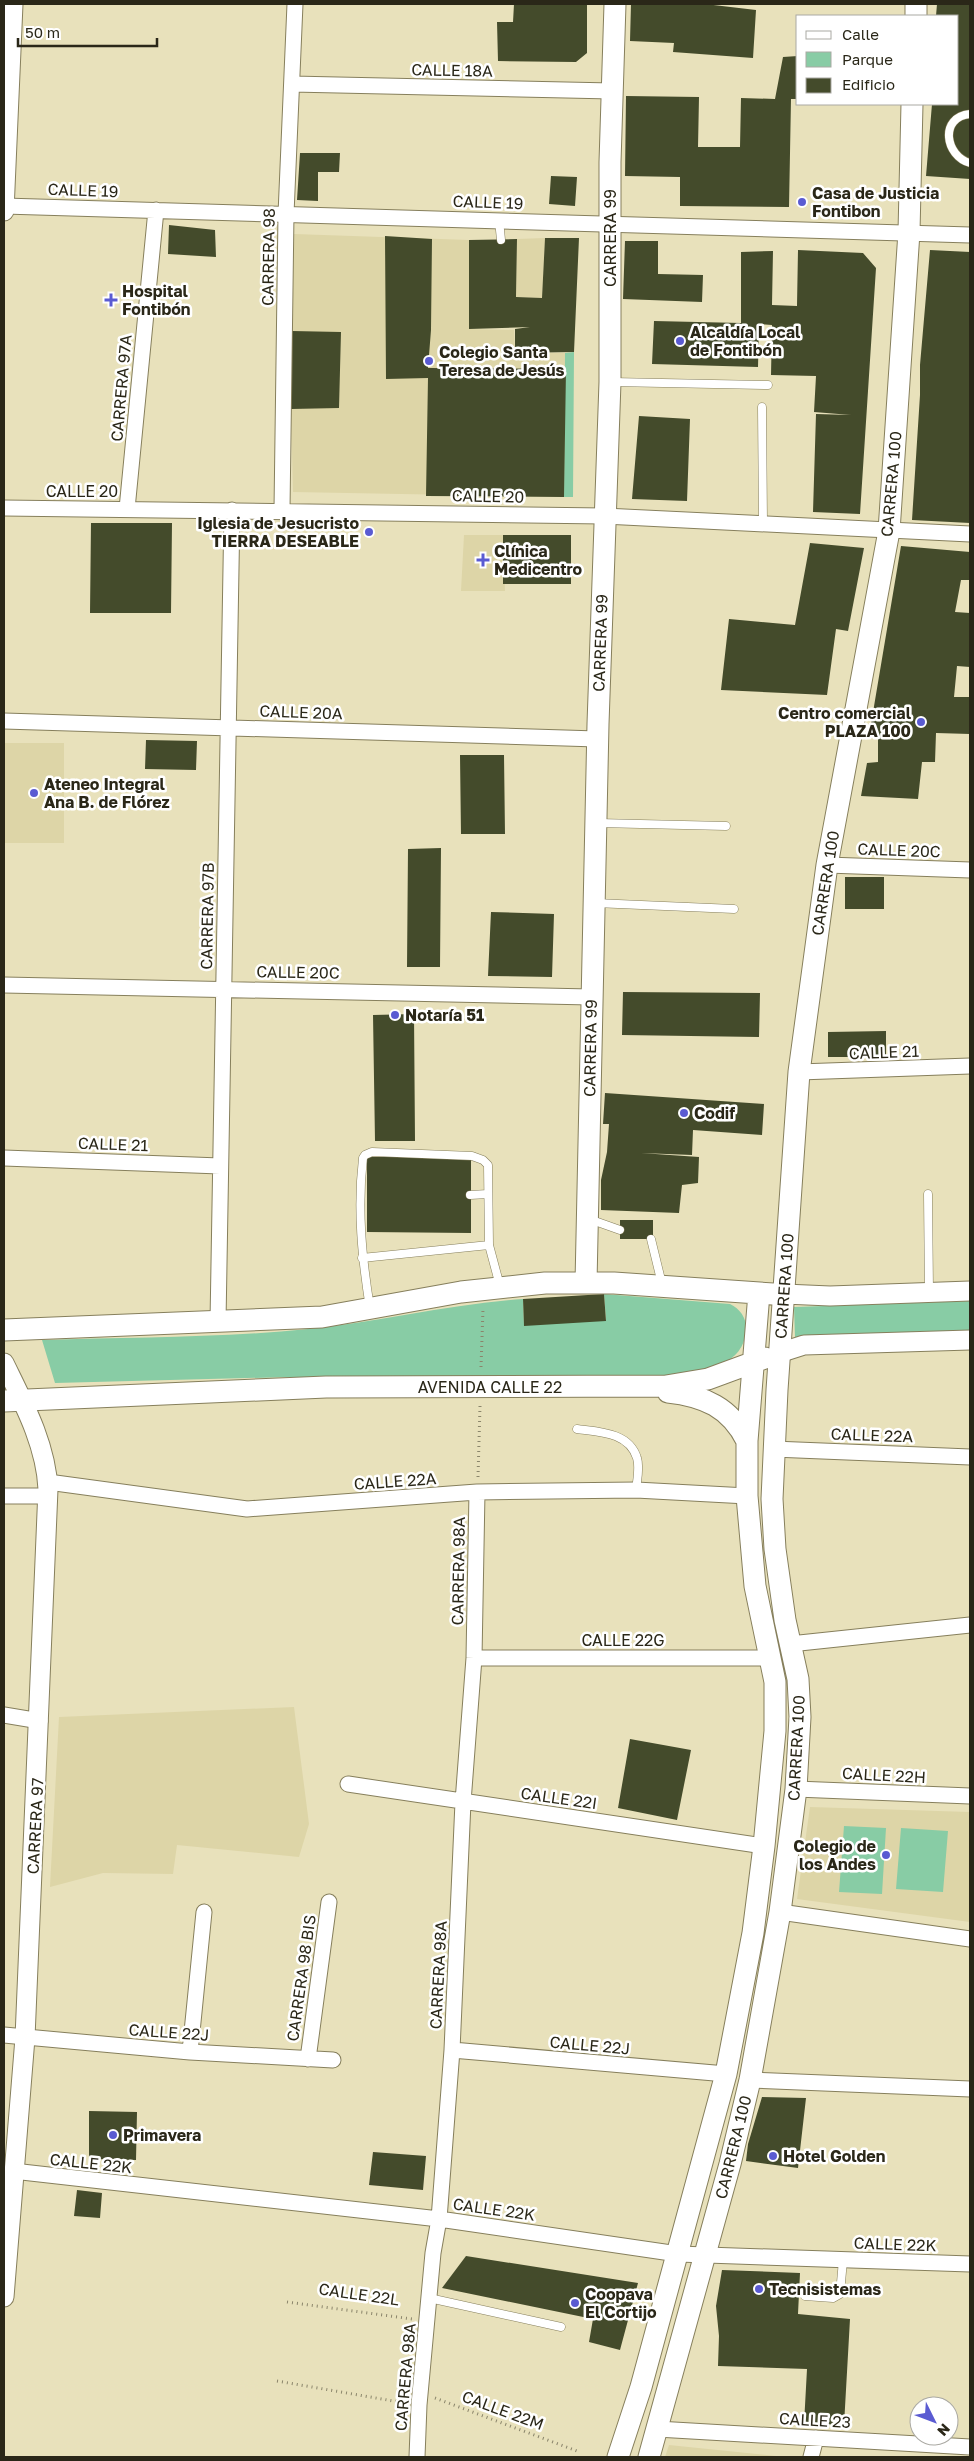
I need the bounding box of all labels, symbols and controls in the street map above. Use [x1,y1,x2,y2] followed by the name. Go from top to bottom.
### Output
[18,15,156,47] scale bar
[796,15,959,105] legend
[25,23,60,41] text: 50 m
[842,25,879,43] text: Calle
[842,50,893,68] text: Parque
[411,59,493,81] street label: CALLE 18A
[842,75,895,93] text: Edificio
[47,179,119,201] street label: CALLE 19
[812,183,939,221] place label: Casa de Justicia Fontibon
[600,189,620,287] street label: CARRERA 99
[452,191,524,213] street label: CALLE 19
[796,196,808,208] marker: Casa de Justicia Fontibon
[257,208,279,306] street label: CARRERA 98
[122,281,191,319] place label: Hospital Fontibón
[104,293,118,307] marker: Hospital Fontibón
[690,322,801,360] place label: Alcaldía Local de Fontibón
[106,333,136,442] street label: CARRERA 97A
[674,335,686,347] marker: Alcaldía Local de Fontibón
[439,342,565,380] place label: Colegio Santa Teresa de Jesús
[423,355,435,367] marker: Colegio Santa Teresa de Jesús
[876,430,906,538] street label: CARRERA 100
[46,481,118,501] street label: CALLE 20
[452,485,524,507] street label: CALLE 20
[197,513,359,551] place label: Iglesia de Jesucristo TIERRA DESEABLE
[363,526,375,538] marker: Iglesia de Jesucristo TIERRA DESEABLE
[494,541,583,579] place label: Clínica Medicentro
[476,553,490,567] marker: Clínica Medicentro
[588,594,612,692] street label: CARRERA 99
[259,701,343,723] street label: CALLE 20A
[778,703,912,741] place label: Centro comercial PLAZA 100
[915,716,927,728] marker: Centro comercial PLAZA 100
[44,774,170,812] place label: Ateneo Integral Ana B. de Flórez
[28,787,40,799] marker: Ateneo Integral Ana B. de Flórez
[807,829,843,937] street label: CARRERA 100
[857,839,941,861] street label: CALLE 20C
[196,862,218,970] street label: CARRERA 97B
[256,961,340,983] street label: CALLE 20C
[579,999,601,1097] street label: CARRERA 99
[405,1005,484,1025] place label: Notaría 51
[389,1009,401,1021] marker: Notaría 51
[849,1041,920,1063] street label: CALLE 21
[694,1103,735,1123] place label: Codif
[678,1107,690,1119] marker: Codif
[78,1133,149,1155] street label: CALLE 21
[770,1232,798,1340] street label: CARRERA 100
[418,1377,562,1397] street label: AVENIDA CALLE 22
[830,1424,914,1446] street label: CALLE 22A
[353,1468,437,1494] street label: CALLE 22A
[447,1516,469,1625] street label: CARRERA 98A
[581,1630,665,1650] street label: CALLE 22G
[783,1695,809,1801] street label: CARRERA 100
[842,1763,926,1787] street label: CALLE 22H
[22,1777,48,1875] street label: CARRERA 97
[520,1783,598,1813] street label: CALLE 22I
[793,1836,876,1874] place label: Colegio de los Andes
[880,1849,892,1861] marker: Colegio de los Andes
[282,1913,320,2043] street label: CARRERA 98 BIS
[425,1920,451,2030] street label: CARRERA 98A
[128,2019,210,2045] street label: CALLE 22J
[549,2032,631,2058] street label: CALLE 22J
[710,2093,756,2201] street label: CARRERA 100
[123,2125,201,2145] place label: Primavera
[107,2129,119,2141] marker: Primavera
[783,2146,885,2166] place label: Hotel Golden
[49,2149,133,2177] street label: CALLE 22K
[767,2150,779,2162] marker: Hotel Golden
[452,2193,536,2225] street label: CALLE 22K
[853,2233,937,2255] street label: CALLE 22K
[318,2278,400,2310] street label: CALLE 22L
[769,2279,881,2299] place label: Tecnisistemas
[753,2283,765,2295] marker: Tecnisistemas
[585,2284,657,2322] place label: Coopava El Cortijo
[569,2297,581,2309] marker: Coopava El Cortijo
[390,2322,420,2432] street label: CARRERA 98A
[459,2386,547,2434] street label: CALLE 22M
[909,2396,959,2446] north arrow
[779,2408,851,2432] street label: CALLE 23
[934,2420,954,2440] text: N

